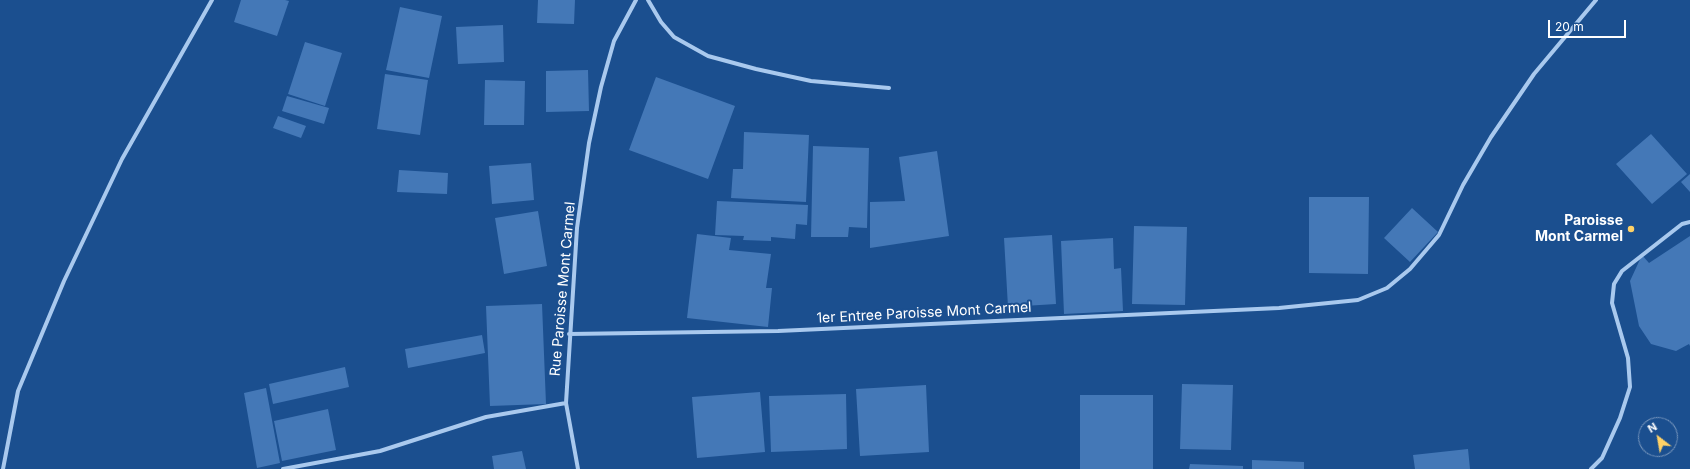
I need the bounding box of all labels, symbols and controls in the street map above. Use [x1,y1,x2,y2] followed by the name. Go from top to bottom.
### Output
[1550,12,1628,38] scale bar
[1555,19,1584,34] text: 20 m
[547,201,579,377] street label: Rue Paroisse Mont Carmel
[1535,213,1623,246] place label: Paroisse Mont Carmel
[1626,224,1636,234] marker: Paroisse Mont Carmel
[816,299,1032,327] street label: 1er Entree Paroisse Mont Carmel
[1638,417,1678,457] north arrow
[1645,419,1660,436] text: N

